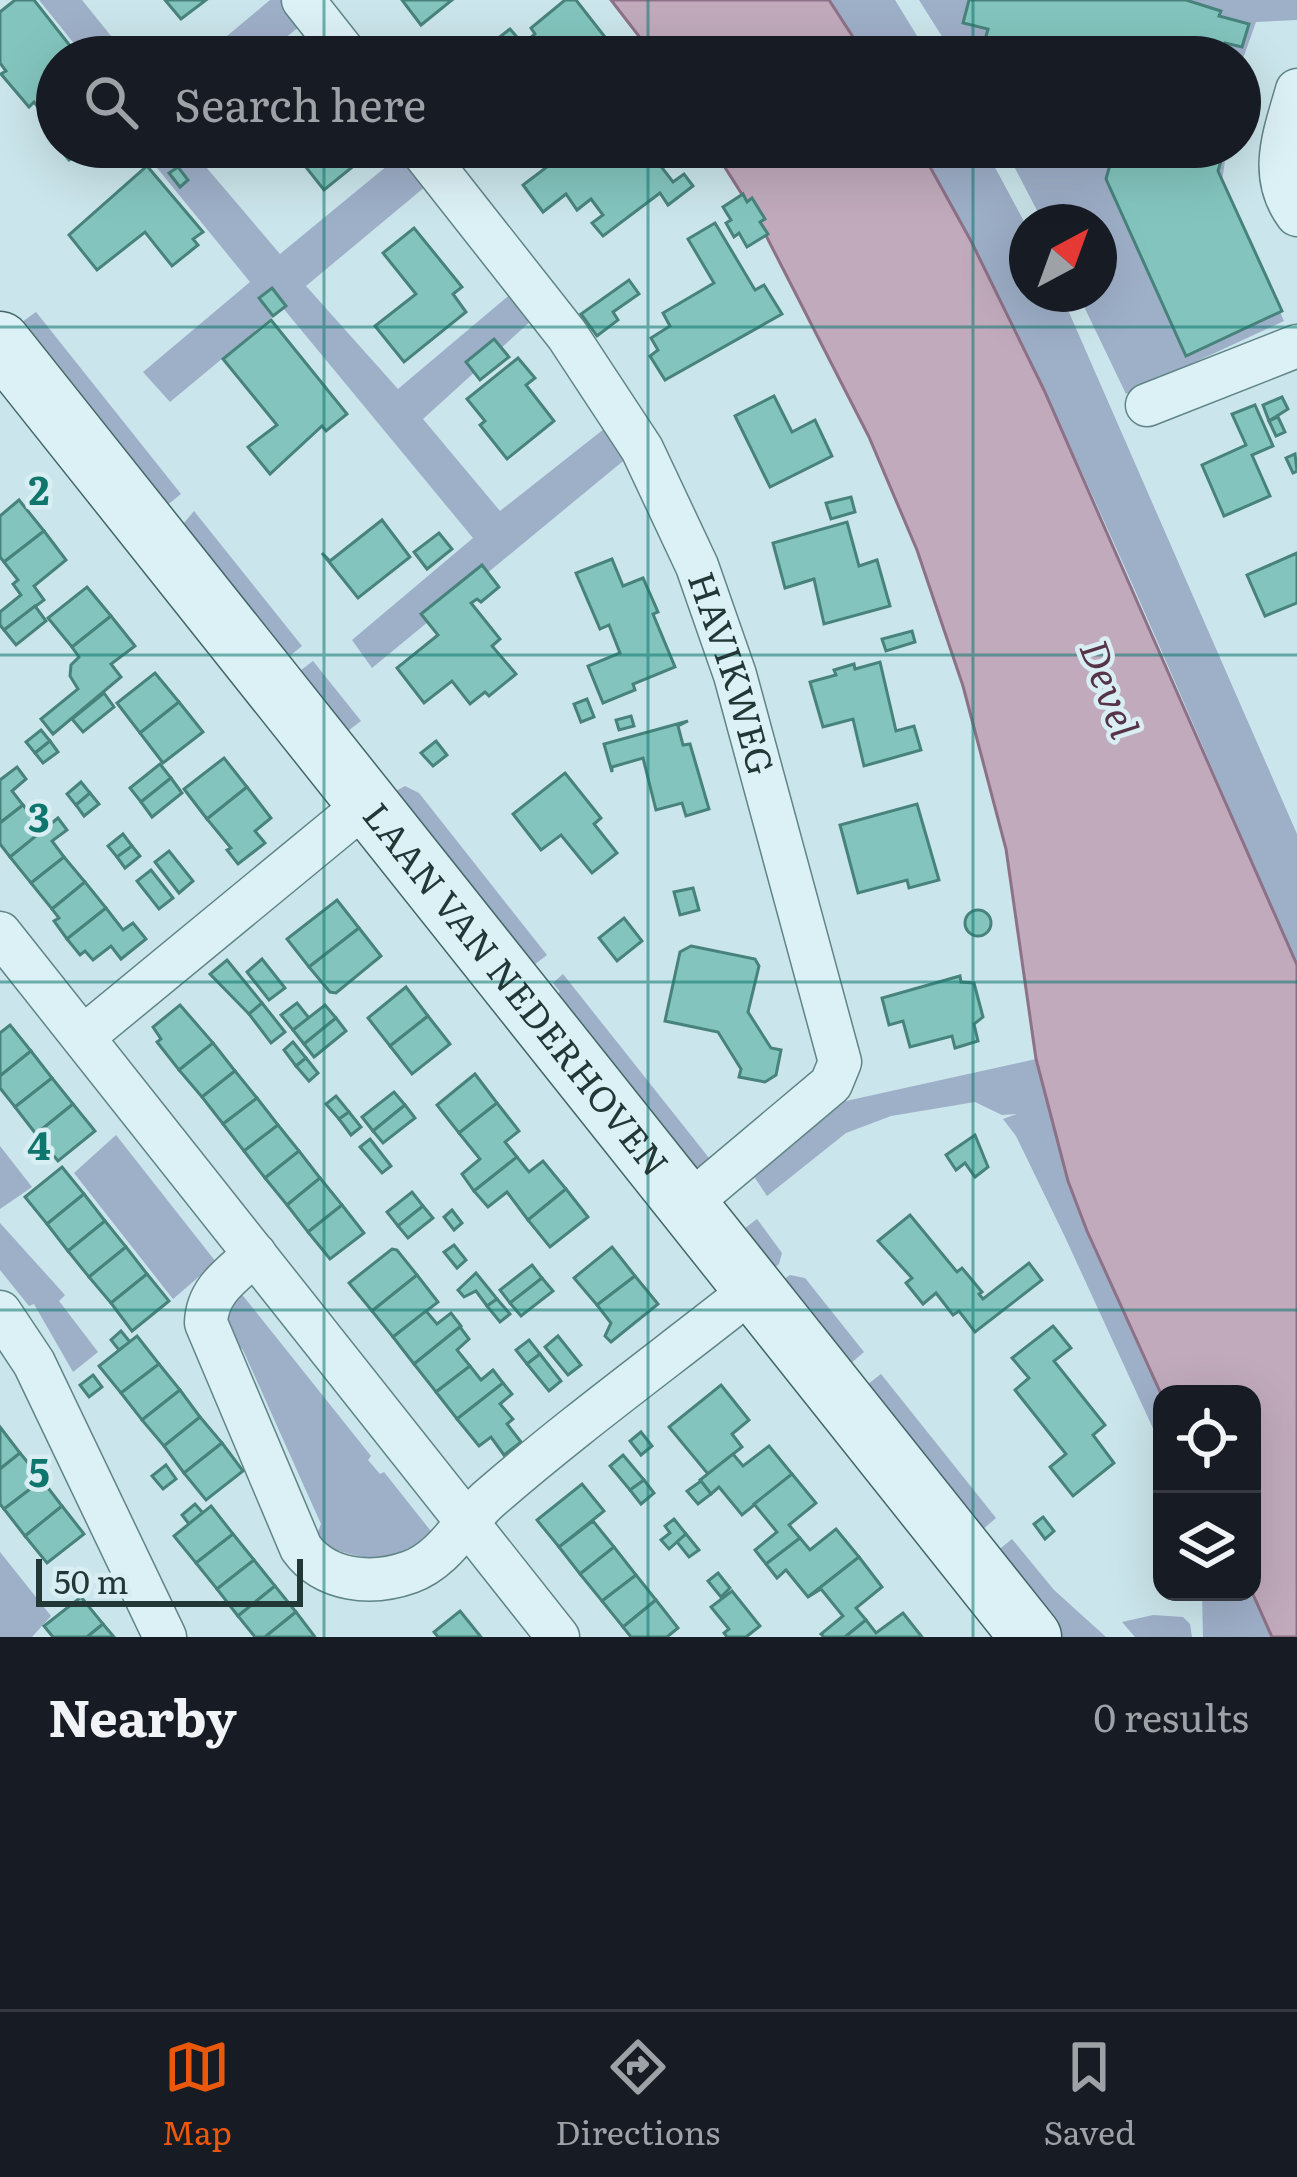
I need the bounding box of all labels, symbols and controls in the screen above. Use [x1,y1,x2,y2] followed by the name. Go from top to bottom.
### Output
[36,36,1261,168] search box
[78,69,144,135] icon: search
[174,69,426,136] text: Search here
[1009,204,1117,312] north arrow
[29,459,49,517] text: 2
[677,564,790,780] street label: HAVIKWEG
[1067,631,1156,745] water label: Devel
[28,786,50,844] text: 3
[352,790,683,1186] street label: LAAN VAN NEDERHOVEN
[27,1114,51,1172] text: 4
[1153,1385,1261,1601] map controls
[1153,1385,1261,1493] button: locate
[28,1441,50,1499] text: 5
[1153,1493,1261,1601] button: layers
[36,1553,303,1606] scale bar
[54,1555,128,1604] text: 50 m
[48,1677,237,1753] text: Nearby
[1094,1686,1249,1744] text: 0 results
[162,2034,232,2155] tab: Map
[555,2034,720,2155] tab: Directions
[1043,2034,1135,2155] tab: Saved

